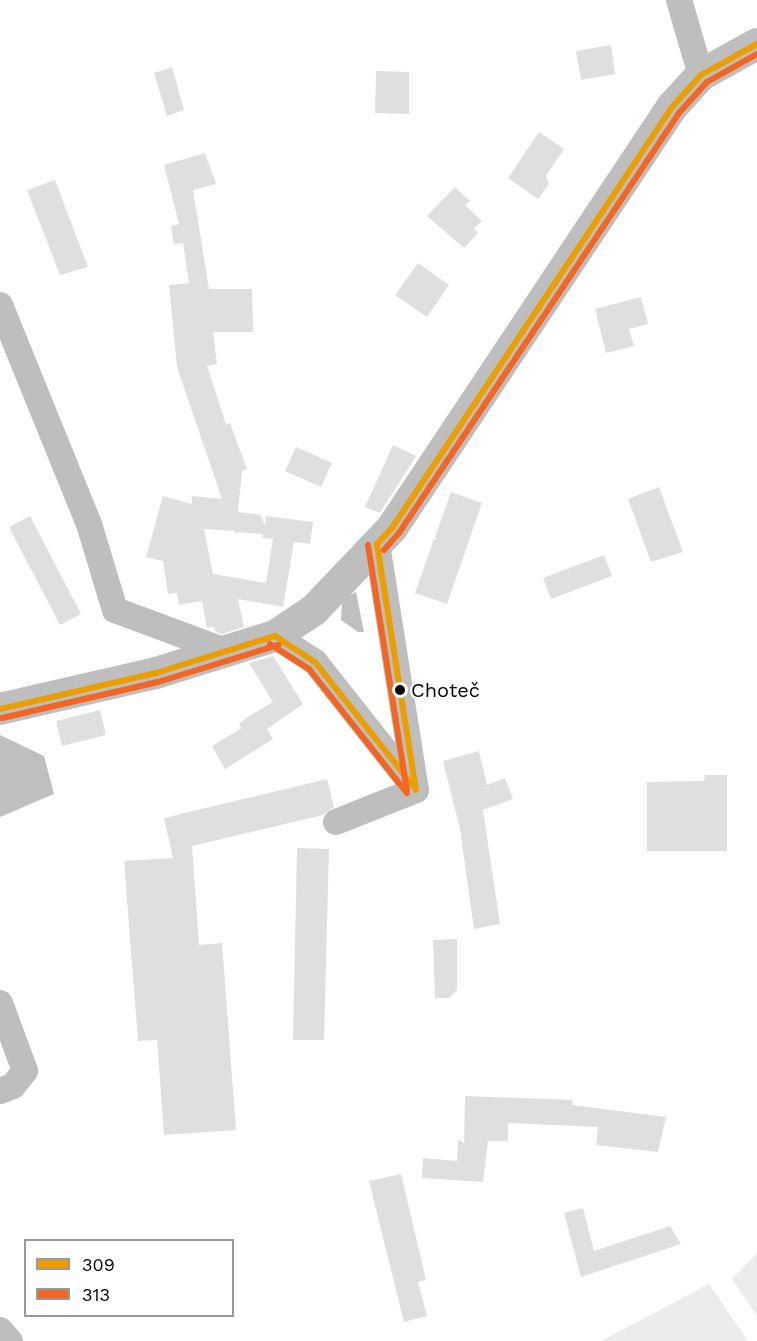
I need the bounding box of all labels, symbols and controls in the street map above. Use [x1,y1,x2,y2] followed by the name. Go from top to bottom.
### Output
[411,678,480,702] place label: Choteč
[394,684,406,696] marker: Choteč
[24,1239,234,1317] legend
[82,1254,115,1275] text: 309
[82,1284,110,1305] text: 313

